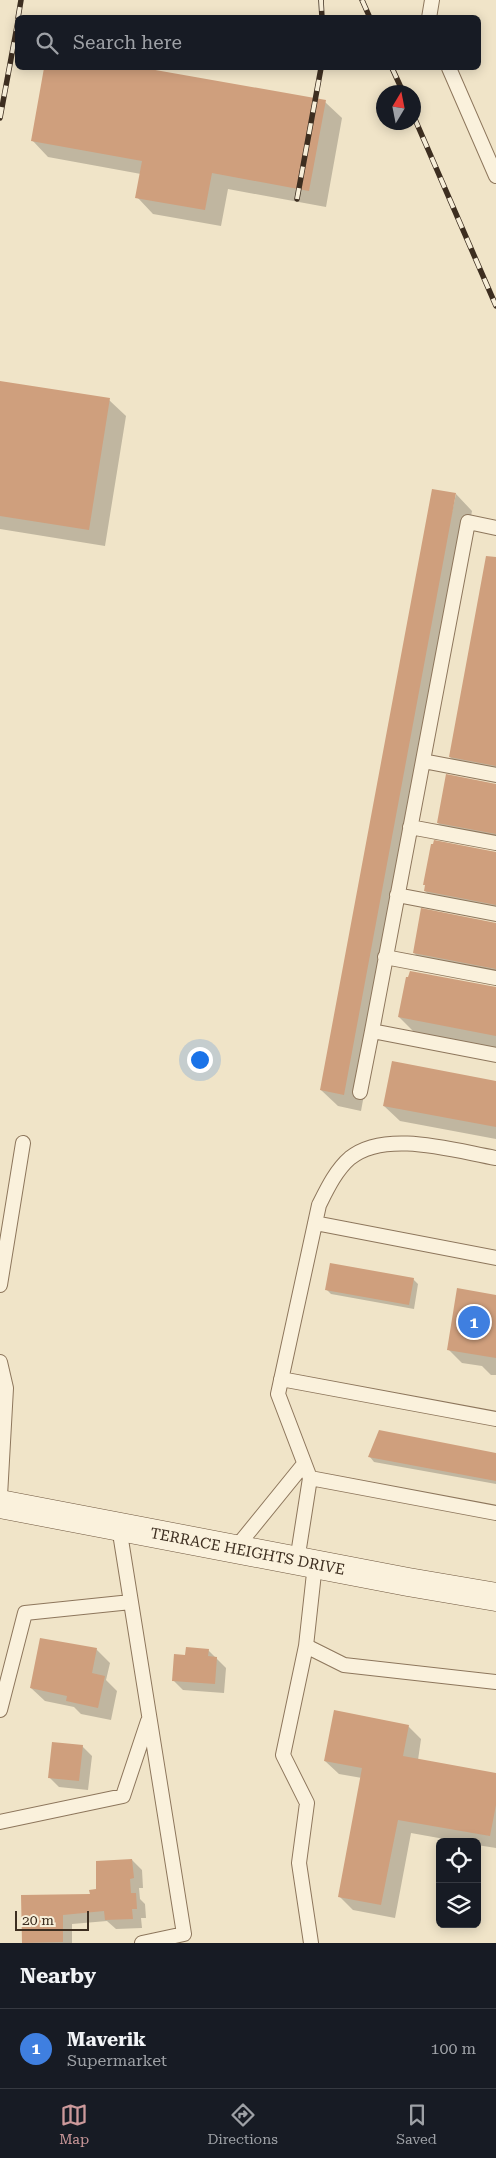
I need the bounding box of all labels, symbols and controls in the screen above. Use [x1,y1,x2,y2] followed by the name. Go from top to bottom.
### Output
[15,15,481,70] search box
[33,29,61,57] icon: search
[73,31,182,54] text: Search here
[376,85,421,130] north arrow
[187,1047,213,1073] your location
[458,1303,490,1341] pin: 1
[149,1524,346,1579] street label: TERRACE HEIGHTS DRIVE
[436,1838,481,1928] map controls
[436,1838,481,1883] button: locate
[436,1883,481,1928] button: layers
[15,1908,89,1931] scale bar
[22,1912,54,1928] text: 20 m
[20,1964,96,1988] text: Nearby
[67,2028,146,2051] text: Maverik
[32,2039,40,2058] text: 1
[430,2039,476,2058] text: 100 m
[67,2051,167,2070] text: Supermarket
[59,2101,89,2147] tab: Map
[207,2101,278,2147] tab: Directions
[396,2101,437,2147] tab: Saved

